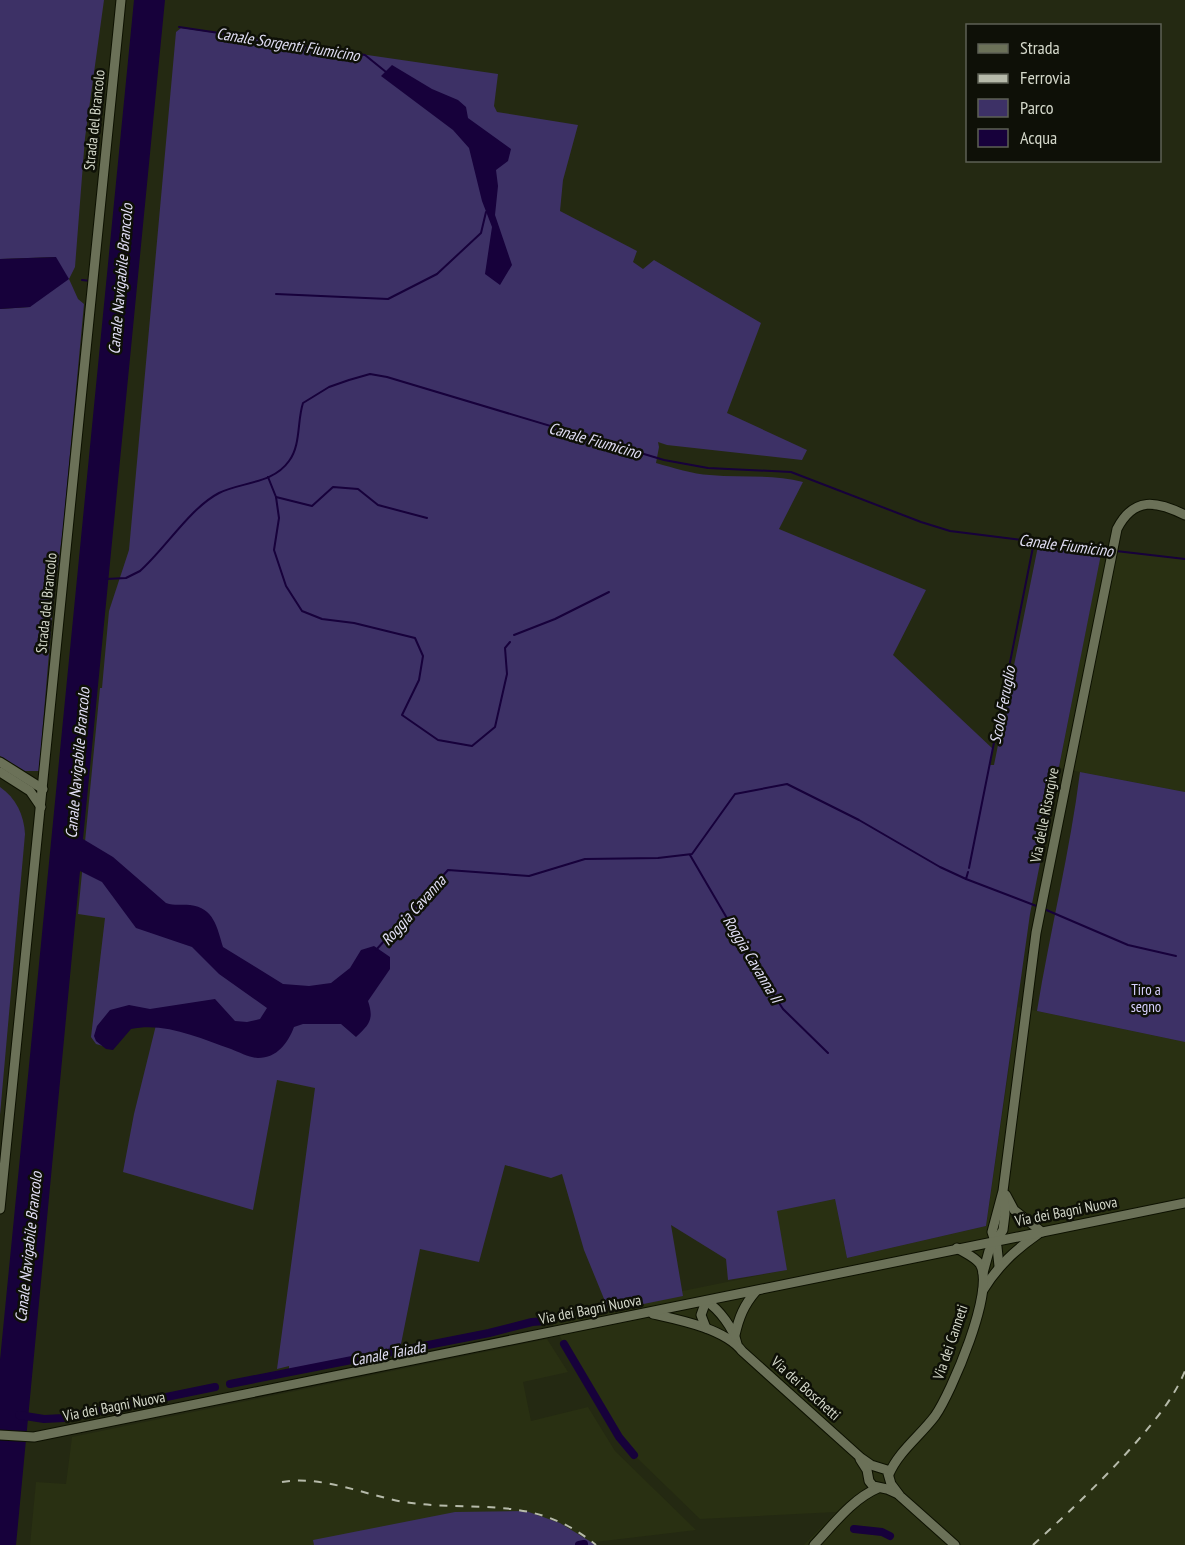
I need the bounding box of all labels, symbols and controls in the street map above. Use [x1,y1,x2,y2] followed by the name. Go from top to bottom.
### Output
[215,23,362,65] water label: Canale Sorgenti Fiumicino
[966,24,1161,162] legend
[1020,36,1060,59] text: Strada
[1020,66,1070,89] text: Ferrovia
[79,69,109,171] street label: Strada del Brancolo
[1020,96,1054,119] text: Parco
[1020,126,1057,149] text: Acqua
[103,202,137,355] water label: Canale Navigabile Brancolo
[547,417,644,463] water label: Canale Fiumicino
[1018,529,1115,561] water label: Canale Fiumicino
[31,552,61,654] street label: Strada del Brancolo
[985,663,1020,746] water label: Scolo Feruglio
[60,686,94,839] water label: Canale Navigabile Brancolo
[1025,766,1063,865] street label: Via delle Risorgive
[376,870,451,949] water label: Roggia Cavanna
[719,912,788,1008] water label: Roggia Cavanna II
[1131,980,1161,1016] park label: Tiro a segno
[10,1170,46,1323] water label: Canale Navigabile Brancolo
[1012,1192,1119,1230] street label: Via dei Bagni Nuova
[536,1290,643,1328] street label: Via dei Bagni Nuova
[928,1302,972,1383] street label: Via dei Canneti
[349,1336,429,1370] water label: Canale Taiada
[767,1351,845,1424] street label: Via dei Boschetti
[60,1387,167,1425] street label: Via dei Bagni Nuova

